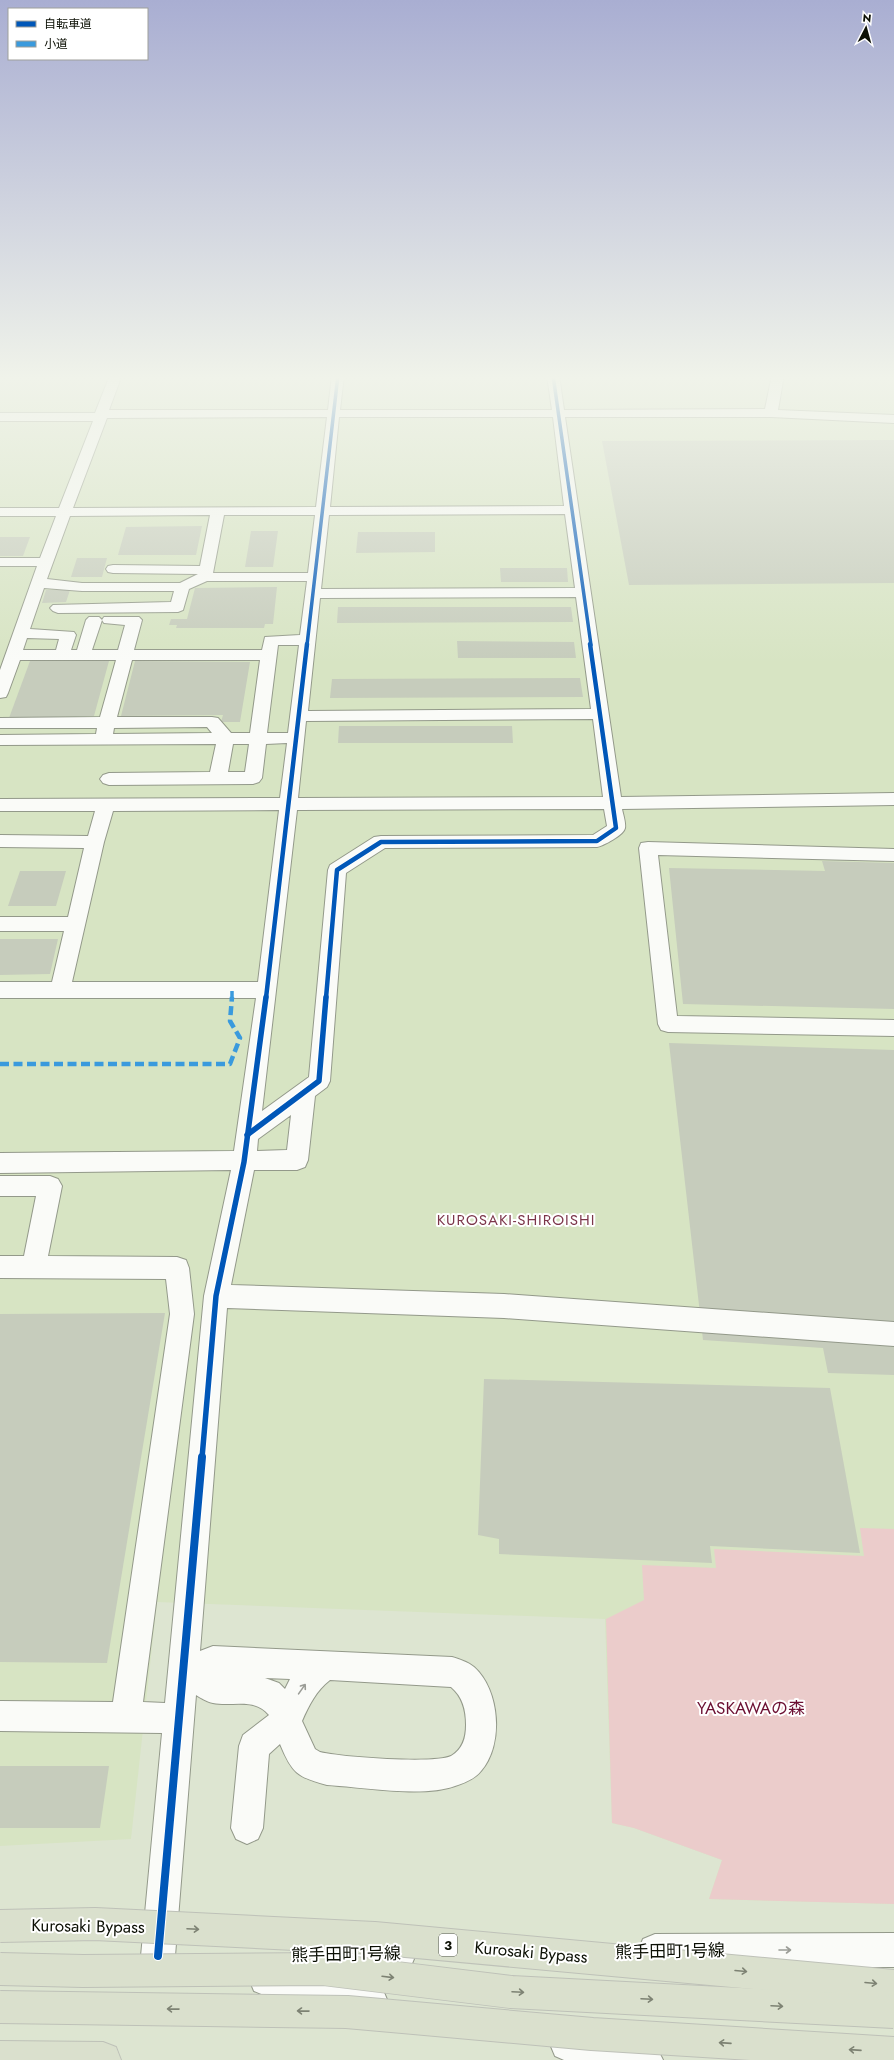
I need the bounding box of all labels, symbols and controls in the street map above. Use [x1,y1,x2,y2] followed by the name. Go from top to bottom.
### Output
[8,8,148,60] legend
[846,8,886,48] north arrow
[862,10,872,26] text: N
[44,15,92,33] text: 自転車道
[44,35,68,53] text: 小道
[437,1209,595,1231] district label: KUROSAKI-SHIROISHI
[298,1684,306,1695] one-way arrow
[697,1696,805,1720] park label: YASKAWAの森
[31,1913,145,1939] street label: Kurosaki Bypass
[186,1925,199,1933] one-way arrow
[439,1934,457,1956] road number: 3
[473,1935,589,1969] street label: Kurosaki Bypass
[615,1938,725,1964] street label: 熊手田町1号線
[291,1941,401,1967] street label: 熊手田町1号線
[778,1946,791,1954] one-way arrow
[734,1968,747,1975] one-way arrow
[382,1973,395,1981] one-way arrow
[864,1980,877,1987] one-way arrow
[511,1989,524,1996] one-way arrow
[640,1996,653,2003] one-way arrow
[770,2002,783,2010] one-way arrow
[167,2005,180,2013] one-way arrow
[297,2007,310,2015] one-way arrow
[719,2039,732,2046] one-way arrow
[849,2047,862,2054] one-way arrow

